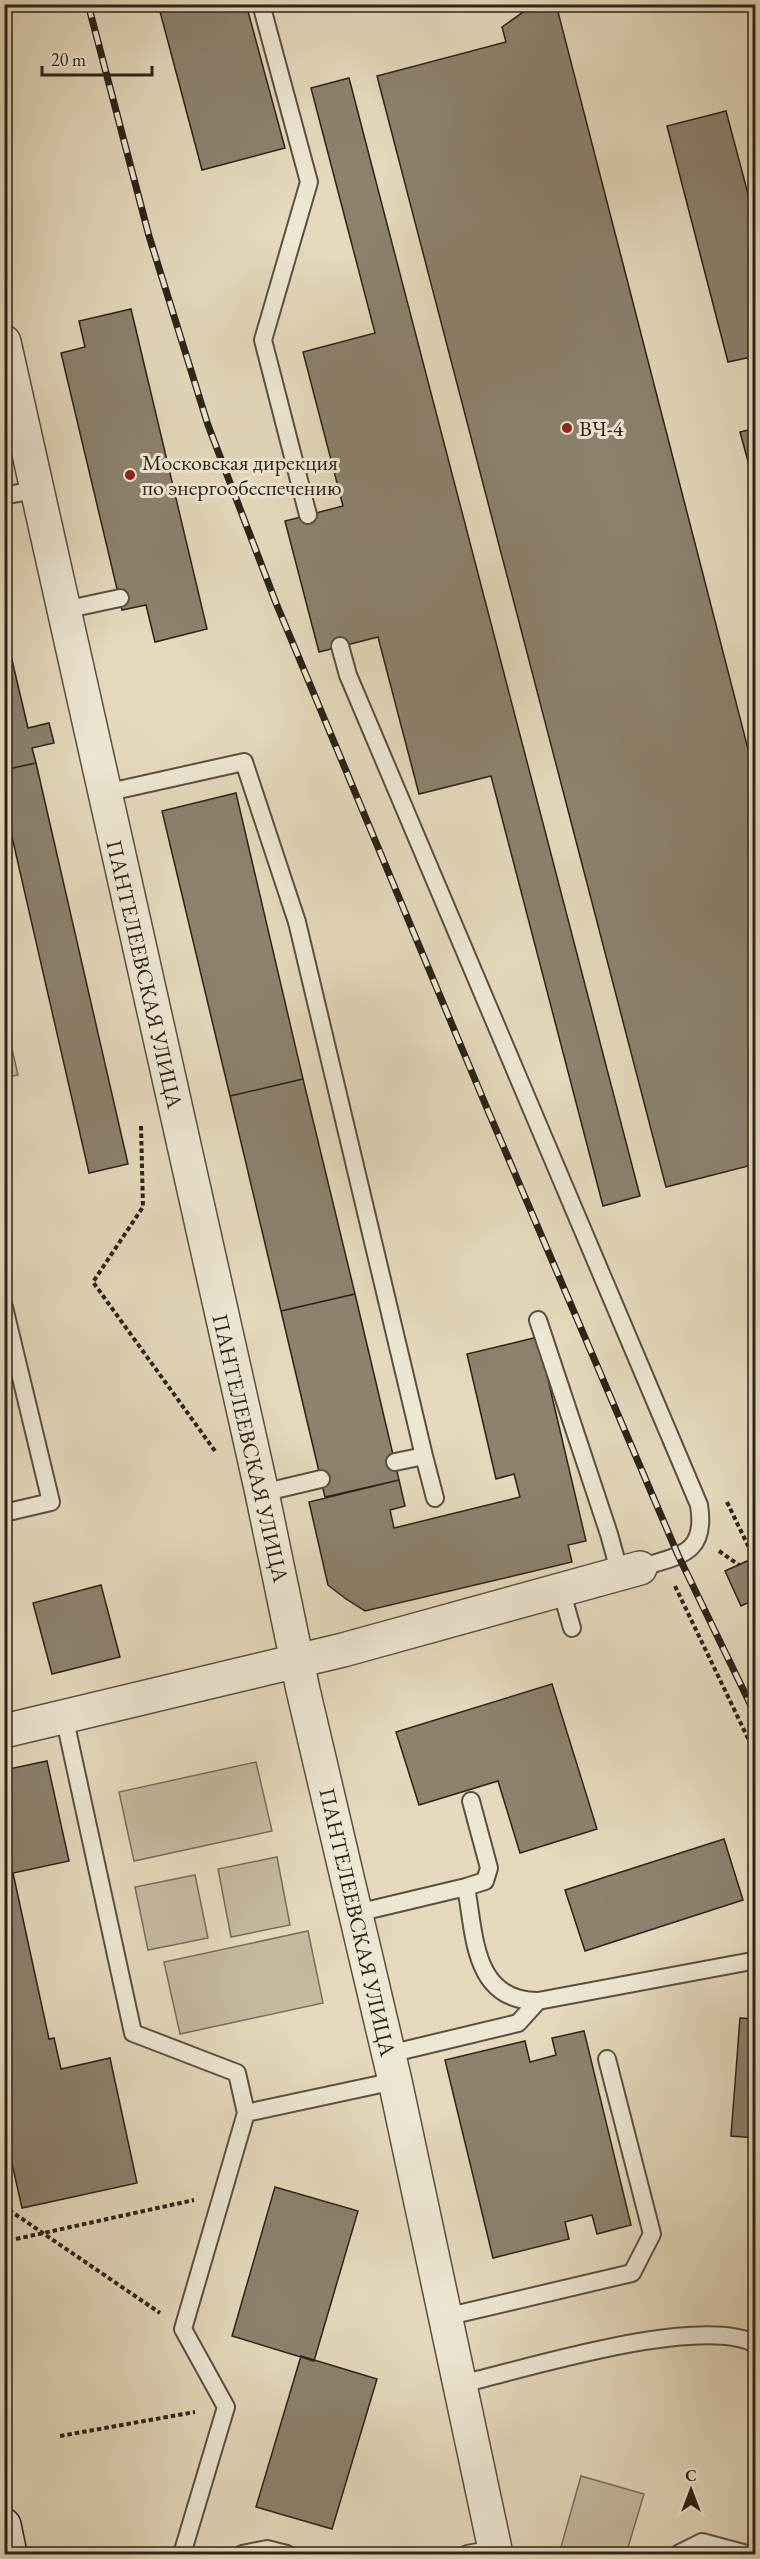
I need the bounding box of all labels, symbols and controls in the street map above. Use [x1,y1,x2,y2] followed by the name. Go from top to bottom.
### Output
[42,39,152,77] scale bar
[51,48,86,71] text: 20 m
[579,414,624,443] place label: ВЧ-4
[560,421,574,435] marker: ВЧ-4
[142,448,341,502] place label: Московская дирекция по энергообеспечению
[123,468,137,482] marker: Московская дирекция по энергообеспечению
[100,837,190,1112] street label: ПАНТЕЛЕЕВСКАЯ УЛИЦА
[206,1311,296,1586] street label: ПАНТЕЛЕЕВСКАЯ УЛИЦА
[313,1785,403,2060] street label: ПАНТЕЛЕЕВСКАЯ УЛИЦА
[661,2460,721,2520] north arrow
[685,2465,697,2486] text: С

